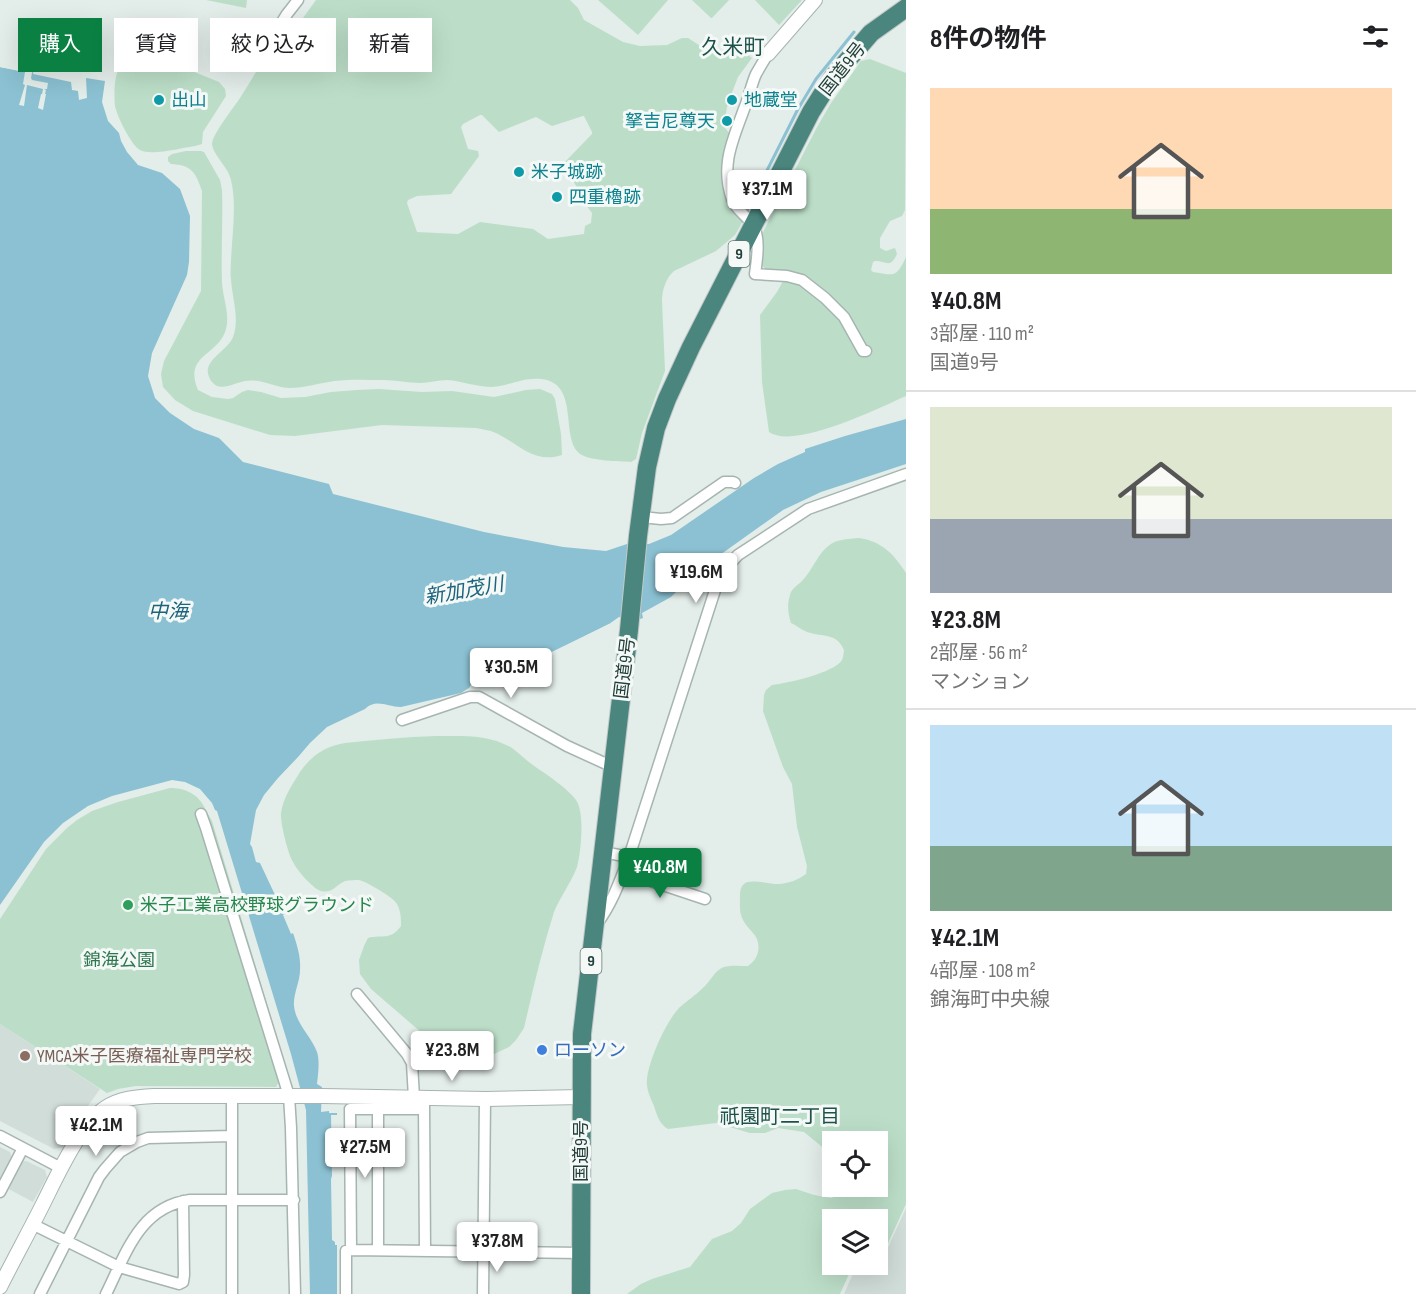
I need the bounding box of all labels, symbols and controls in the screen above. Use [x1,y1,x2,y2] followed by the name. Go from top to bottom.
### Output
[18,18,102,72] chip: 購入
[114,18,198,72] chip: 賃貸
[210,18,336,72] chip: 絞り込み
[348,18,432,72] chip: 新着
[1359,20,1392,53] icon: filters
[930,24,1046,55] text: 8件の物件
[702,35,765,60] district label: 久米町
[816,38,870,100] street label: 国道9号
[171,90,207,111] place label: 出山
[744,90,798,111] place label: 地蔵堂
[152,93,166,107] marker: 出山
[725,93,739,107] marker: 地蔵堂
[625,111,715,132] place label: 拏吉尼尊天
[720,114,734,128] marker: 拏吉尼尊天
[1107,127,1215,235] icon: home
[531,162,603,183] place label: 米子城跡
[512,165,526,179] marker: 米子城跡
[718,170,816,221] pin: ¥37.1M
[741,177,793,201] text: ¥37.1M
[569,187,641,208] place label: 四重櫓跡
[550,190,564,204] marker: 四重櫓跡
[728,241,750,267] road number: 9
[930,286,1001,317] text: ¥40.8M
[930,322,1034,346] text: 3部屋 · 110 m²
[930,351,999,375] text: 国道9号
[1107,446,1215,554] icon: home
[647,553,745,604] pin: ¥19.6M
[669,560,723,584] text: ¥19.6M
[423,572,507,610] water label: 新加茂川
[148,600,191,624] water label: 中海
[930,605,1001,636] text: ¥23.8M
[611,636,639,700] street label: 国道9号
[930,641,1028,665] text: 2部屋 · 56 m²
[462,648,560,699] pin: ¥30.5M
[484,655,538,679] text: ¥30.5M
[930,670,1030,694] text: マンション
[1107,764,1215,872] icon: home
[611,848,709,899] pin: ¥40.8M
[633,855,687,879] text: ¥40.8M
[140,895,374,916] place label: 米子工業高校野球グラウンド
[121,898,135,912] marker: 米子工業高校野球グラウンド
[930,923,999,954] text: ¥42.1M
[580,948,602,974] road number: 9
[83,950,155,971] park label: 錦海公園
[930,959,1036,983] text: 4部屋 · 108 m²
[930,988,1050,1012] text: 錦海町中央線
[403,1031,501,1082] pin: ¥23.8M
[425,1038,479,1062] text: ¥23.8M
[554,1040,626,1061] place label: ローソン
[535,1043,549,1057] marker: ローソン
[37,1046,252,1067] place label: YMCA米子医療福祉専門学校
[18,1049,32,1063] marker: YMCA米子医療福祉専門学校
[720,1105,840,1129] district label: 祇園町二丁目
[47,1106,145,1157] pin: ¥42.1M
[69,1113,123,1137] text: ¥42.1M
[571,1120,592,1182] street label: 国道9号
[316,1128,414,1179] pin: ¥27.5M
[822,1131,888,1275] map controls
[822,1131,888,1197] button: locate
[339,1135,391,1159] text: ¥27.5M
[822,1209,888,1275] button: layers
[448,1222,546,1273] pin: ¥37.8M
[471,1229,523,1253] text: ¥37.8M

